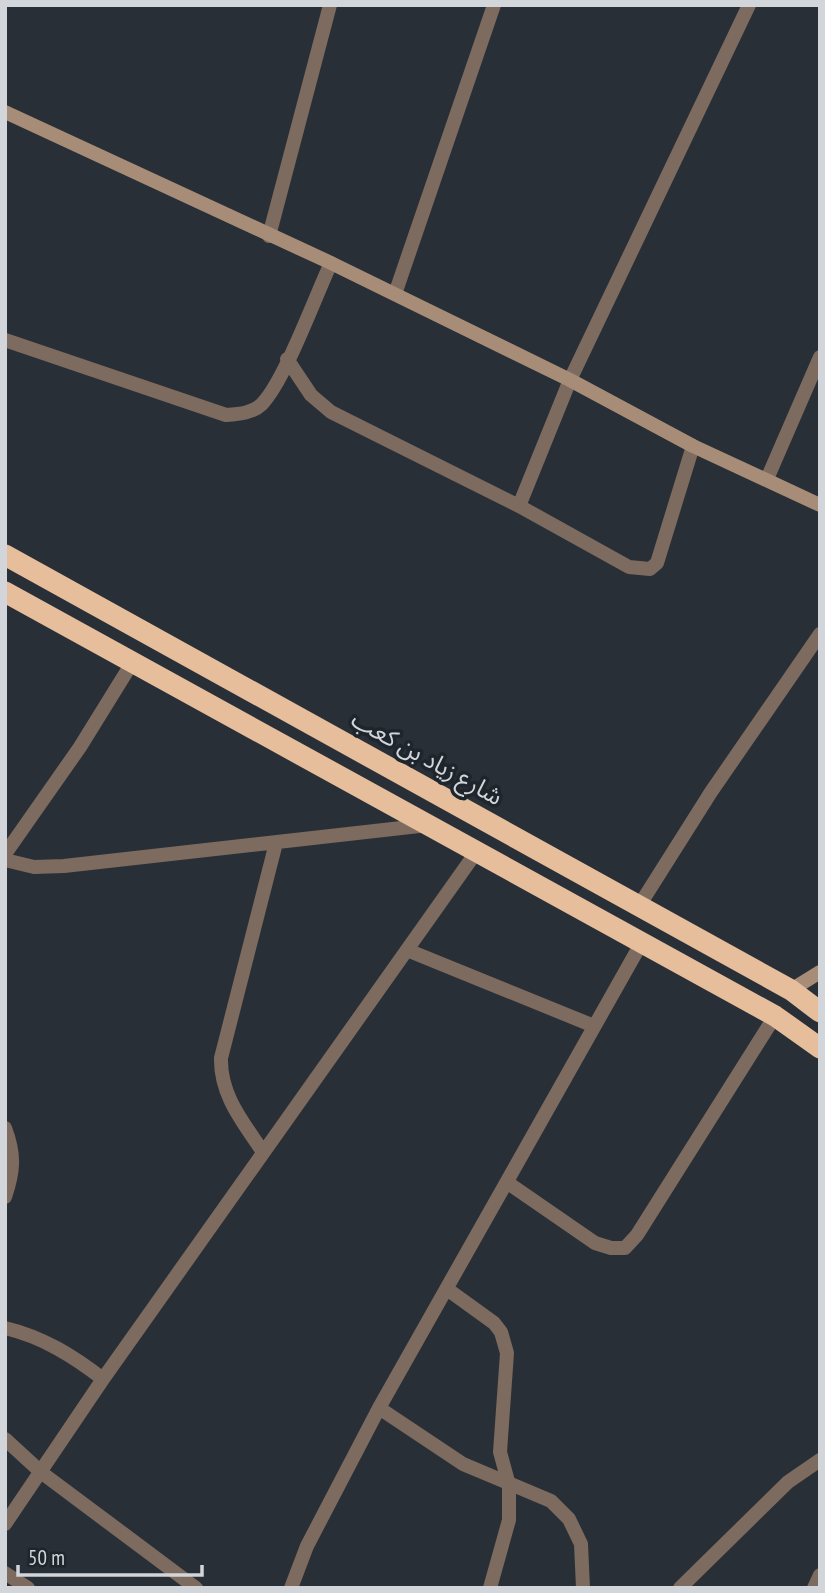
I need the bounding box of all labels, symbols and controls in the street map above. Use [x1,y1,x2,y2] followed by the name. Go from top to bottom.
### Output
[345,703,508,814] street label: شارع زياد بن كعب
[18,1534,201,1578] scale bar
[28,1544,65,1571] text: 50 m

